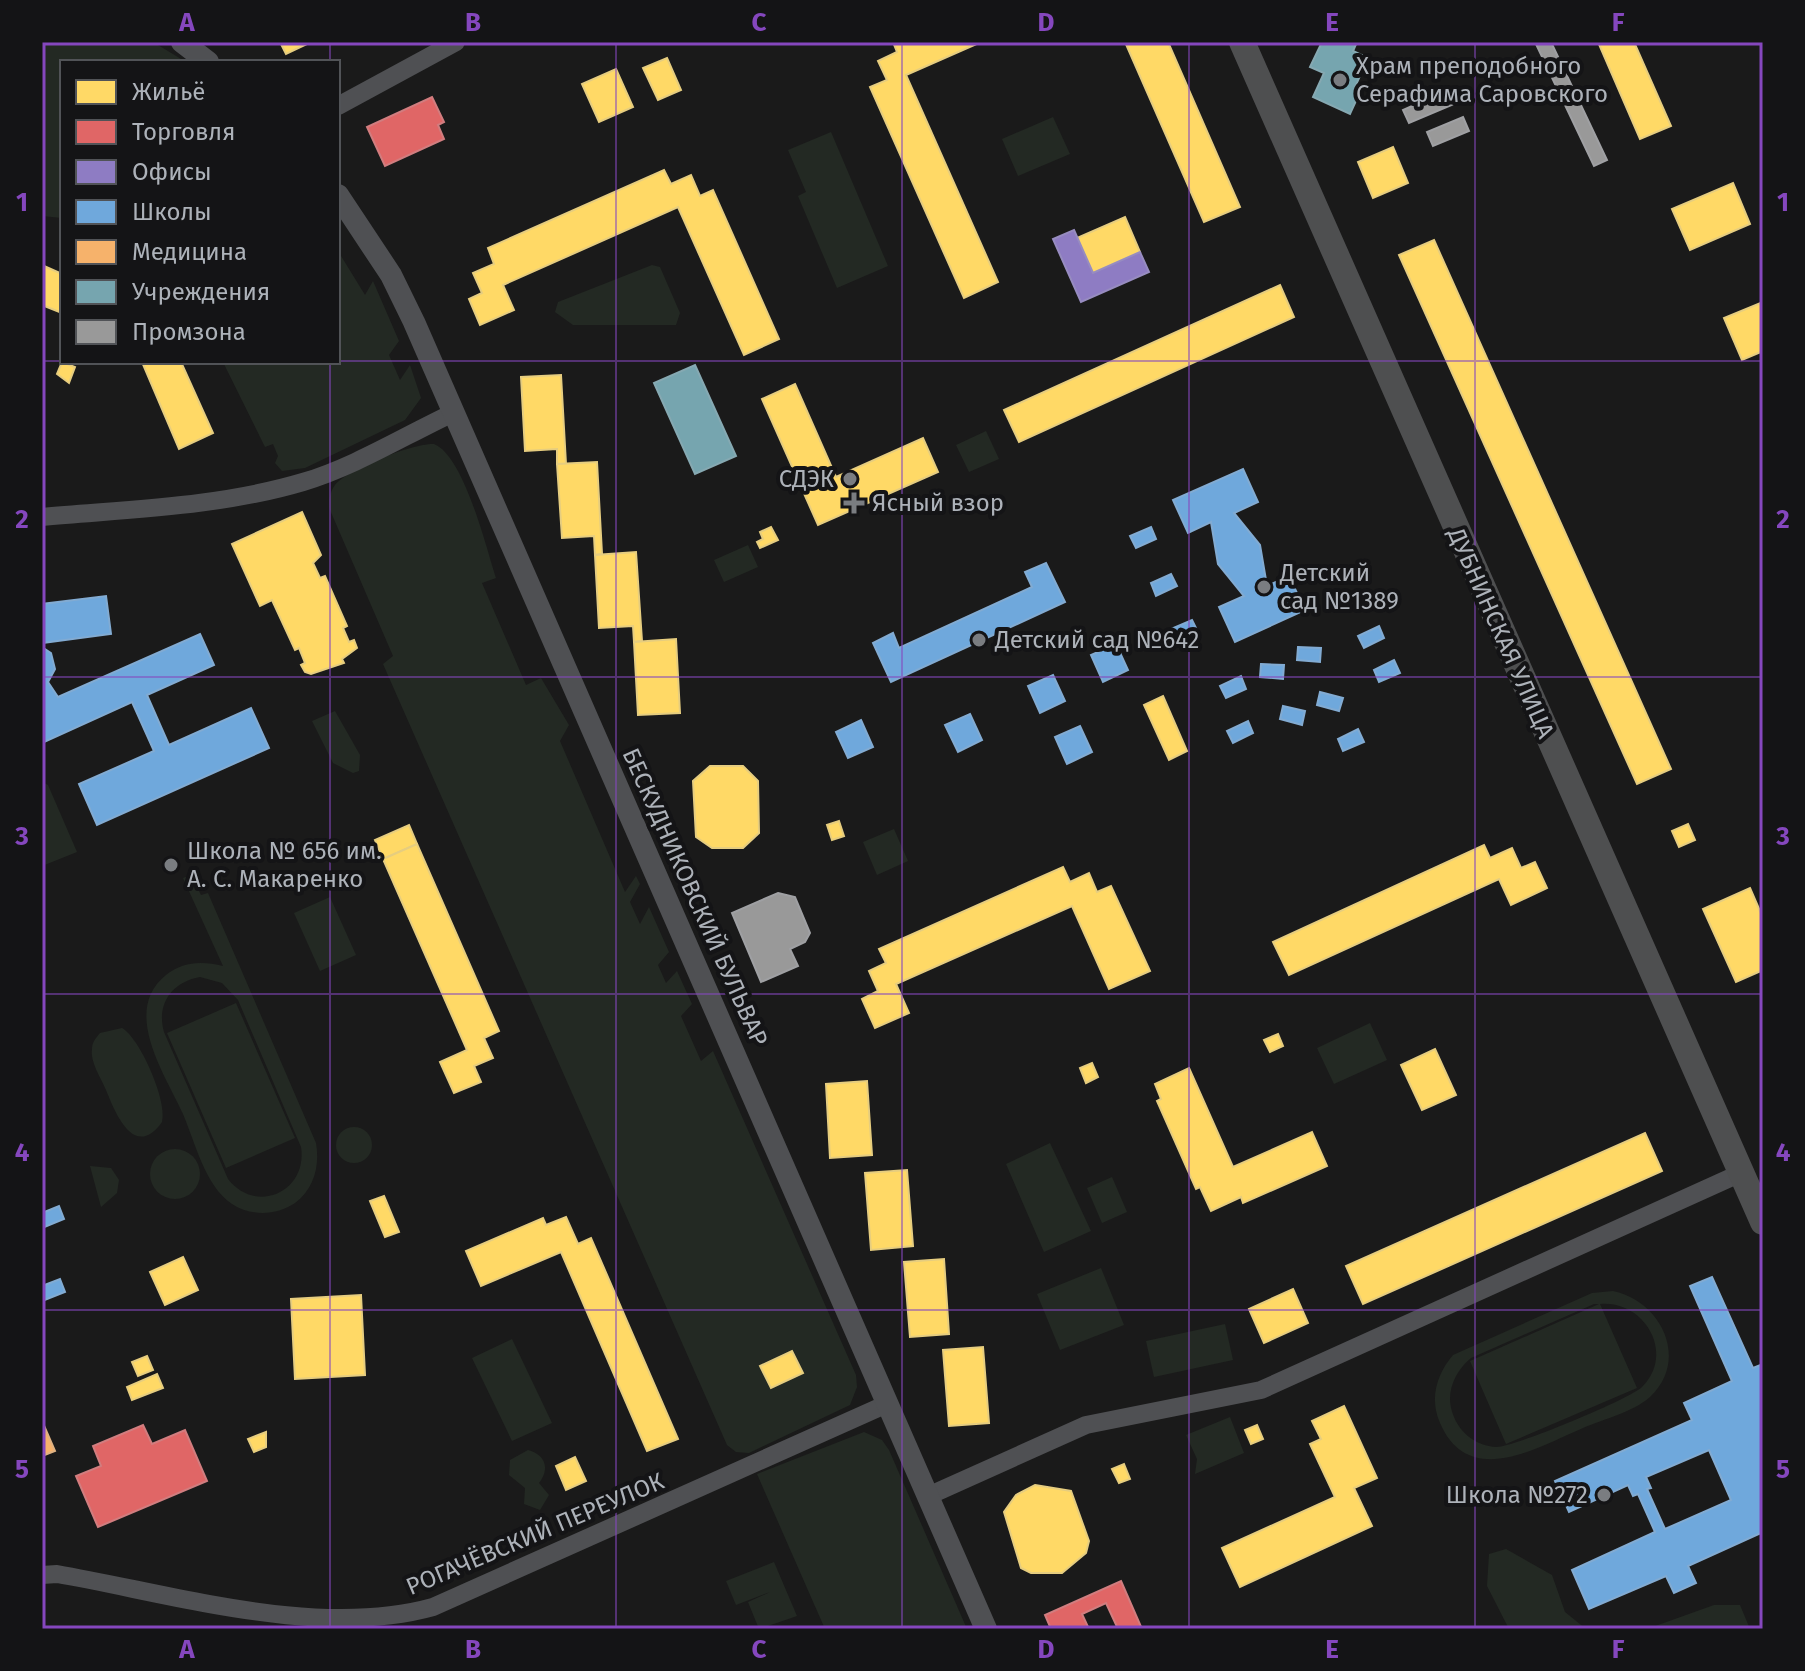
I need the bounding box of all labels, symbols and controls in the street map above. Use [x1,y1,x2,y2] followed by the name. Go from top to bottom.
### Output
[178,7,195,38] text: A
[465,7,481,38] text: B
[752,7,767,38] text: C
[1038,7,1055,38] text: D
[1325,7,1339,38] text: E
[1612,7,1625,38] text: F
[1356,52,1608,108] place label: Храм преподобного Серафима Саровского
[60,60,340,364] legend
[1331,71,1349,89] marker: Храм преподобного Серафима Саровского
[132,78,205,106] text: Жильё
[132,118,235,146] text: Торговля
[132,158,212,186] text: Офисы
[16,187,28,218] text: 1
[1777,187,1789,218] text: 1
[132,198,212,226] text: Школы
[132,238,247,266] text: Медицина
[132,278,270,306] text: Учреждения
[132,318,246,346] text: Промзона
[779,465,834,493] place label: СДЭК
[841,470,859,488] marker: СДЭК
[872,489,1004,517] place label: Ясный взор
[843,492,865,514] marker: Ясный взор
[15,504,29,535] text: 2
[1776,504,1790,535] text: 2
[1442,523,1560,743] street label: ДУБНИНСКАЯ УЛИЦА
[1279,559,1399,615] place label: Детский сад №1389
[1255,578,1273,596] marker: Детский сад №1389
[994,626,1199,654] place label: Детский сад №642
[970,631,988,649] marker: Детский сад №642
[616,744,774,1050] street label: БЕСКУДНИКОВСКИЙ БУЛЬВАР
[14,821,29,852] text: 3
[1775,821,1790,852] text: 3
[187,837,382,893] place label: Школа № 656 им. А. С. Макаренко
[162,856,180,874] marker: Школа № 656 им. А. С. Макаренко
[15,1137,30,1168] text: 4
[1776,1137,1791,1168] text: 4
[15,1454,29,1485] text: 5
[1776,1454,1790,1485] text: 5
[402,1467,668,1601] street label: РОГАЧЁВСКИЙ ПЕРЕУЛОК
[1446,1481,1588,1509] place label: Школа №272
[1595,1486,1613,1504] marker: Школа №272
[178,1634,195,1665] text: A
[465,1634,481,1665] text: B
[752,1634,767,1665] text: C
[1038,1634,1055,1665] text: D
[1325,1634,1339,1665] text: E
[1612,1634,1625,1665] text: F

